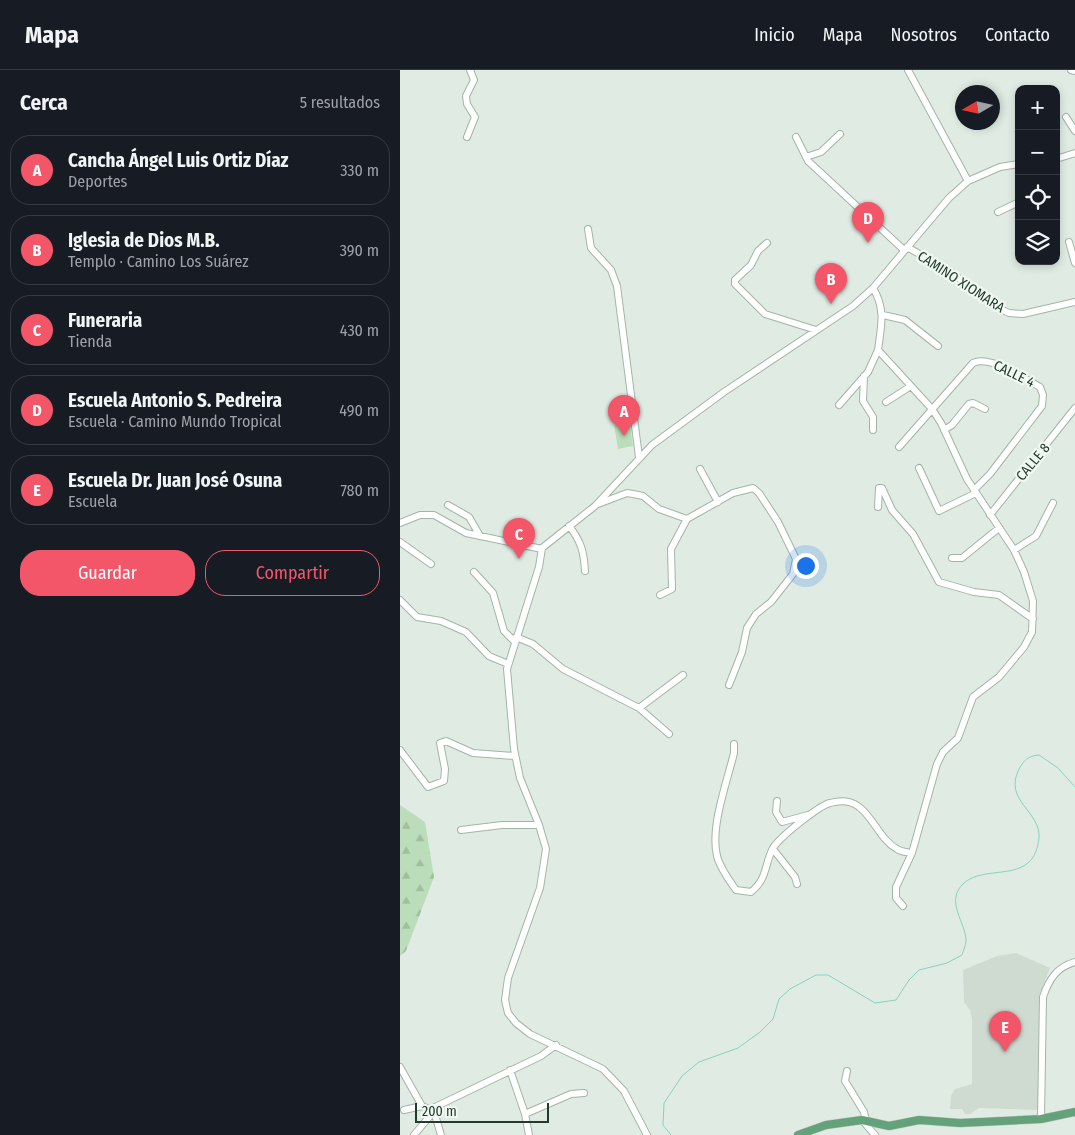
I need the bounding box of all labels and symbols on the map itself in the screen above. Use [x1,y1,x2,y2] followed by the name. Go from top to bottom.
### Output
[955,85,1000,130] north arrow
[852,202,884,243] pin: D
[914,248,1008,317] street label: CAMINO XIOMARA
[815,263,847,304] pin: B
[991,357,1037,391] street label: CALLE 4
[608,395,640,436] pin: A
[1012,440,1054,484] street label: CALLE 8
[503,518,535,559] pin: C
[793,553,819,579] your location
[989,1011,1021,1052] pin: E
[415,1100,549,1123] scale bar

